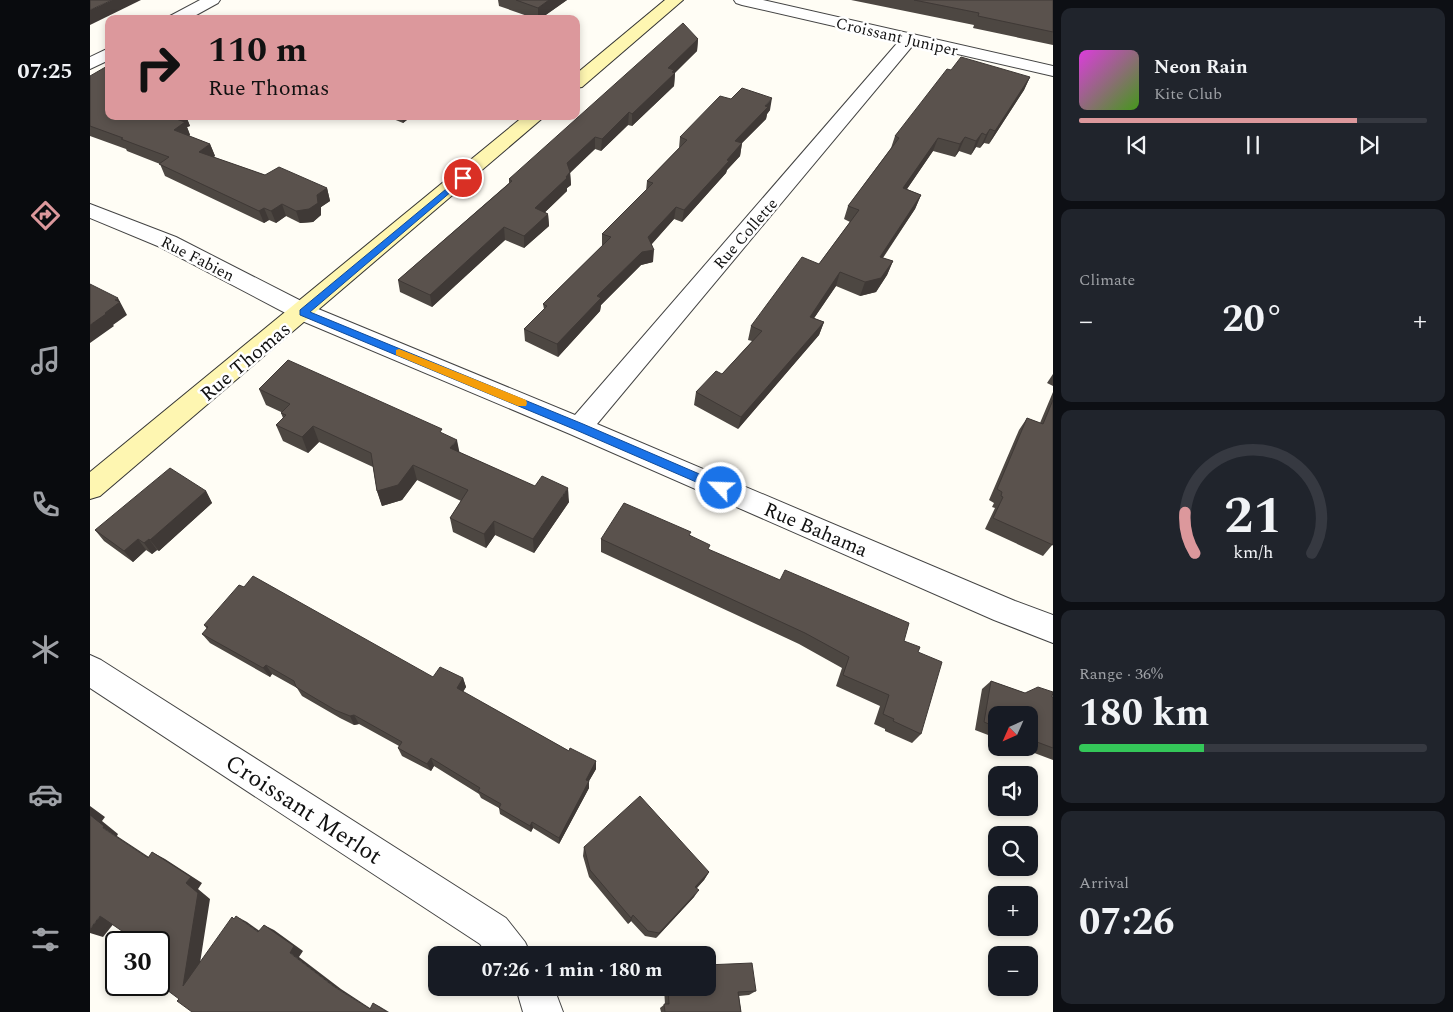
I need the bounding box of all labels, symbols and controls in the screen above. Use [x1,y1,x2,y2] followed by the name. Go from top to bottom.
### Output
[833,11,960,63] street label: Croissant Juniper
[208,24,307,77] text: 110 m
[125,35,190,100] icon: right
[1154,53,1248,82] text: Neon Rain
[17,55,73,88] text: 07:25
[208,72,330,105] text: Rue Thomas
[1154,82,1222,106] text: Kite Club
[1123,131,1151,159] icon: previous
[1239,131,1267,159] icon: pause
[1355,131,1383,159] icon: next
[442,157,484,199] pin
[449,164,477,192] icon: arrive
[708,193,784,275] street label: Rue Collette
[28,198,63,233] icon: directions
[157,230,238,288] street label: Rue Fabien
[1079,268,1135,292] text: Climate
[1222,291,1284,349] text: 20°
[1079,300,1093,343] text: −
[1413,300,1427,343] text: +
[194,315,298,409] street label: Rue Thomas
[28,343,63,378] icon: music
[694,461,746,513] position arrow
[1224,477,1282,556] text: 21
[28,487,63,522] icon: phone
[759,495,872,565] street label: Rue Bahama
[1233,539,1273,566] text: km/h
[28,632,63,667] icon: climate
[1079,662,1163,686] text: Range · 36%
[1079,685,1210,743] text: 180 km
[988,706,1038,756] north arrow
[988,706,1038,996] map controls
[218,746,389,874] street label: Croissant Merlot
[988,766,1038,816] button: sound
[28,777,63,812] icon: car
[988,826,1038,876] button: search
[1079,871,1129,895] text: Arrival
[988,886,1038,936] button: +
[1079,894,1174,952] text: 07:26
[28,922,63,957] icon: filters
[105,931,170,996] speed limit sign: 30
[988,946,1038,996] button: −
[482,956,662,985] text: 07:26 · 1 min · 180 m

